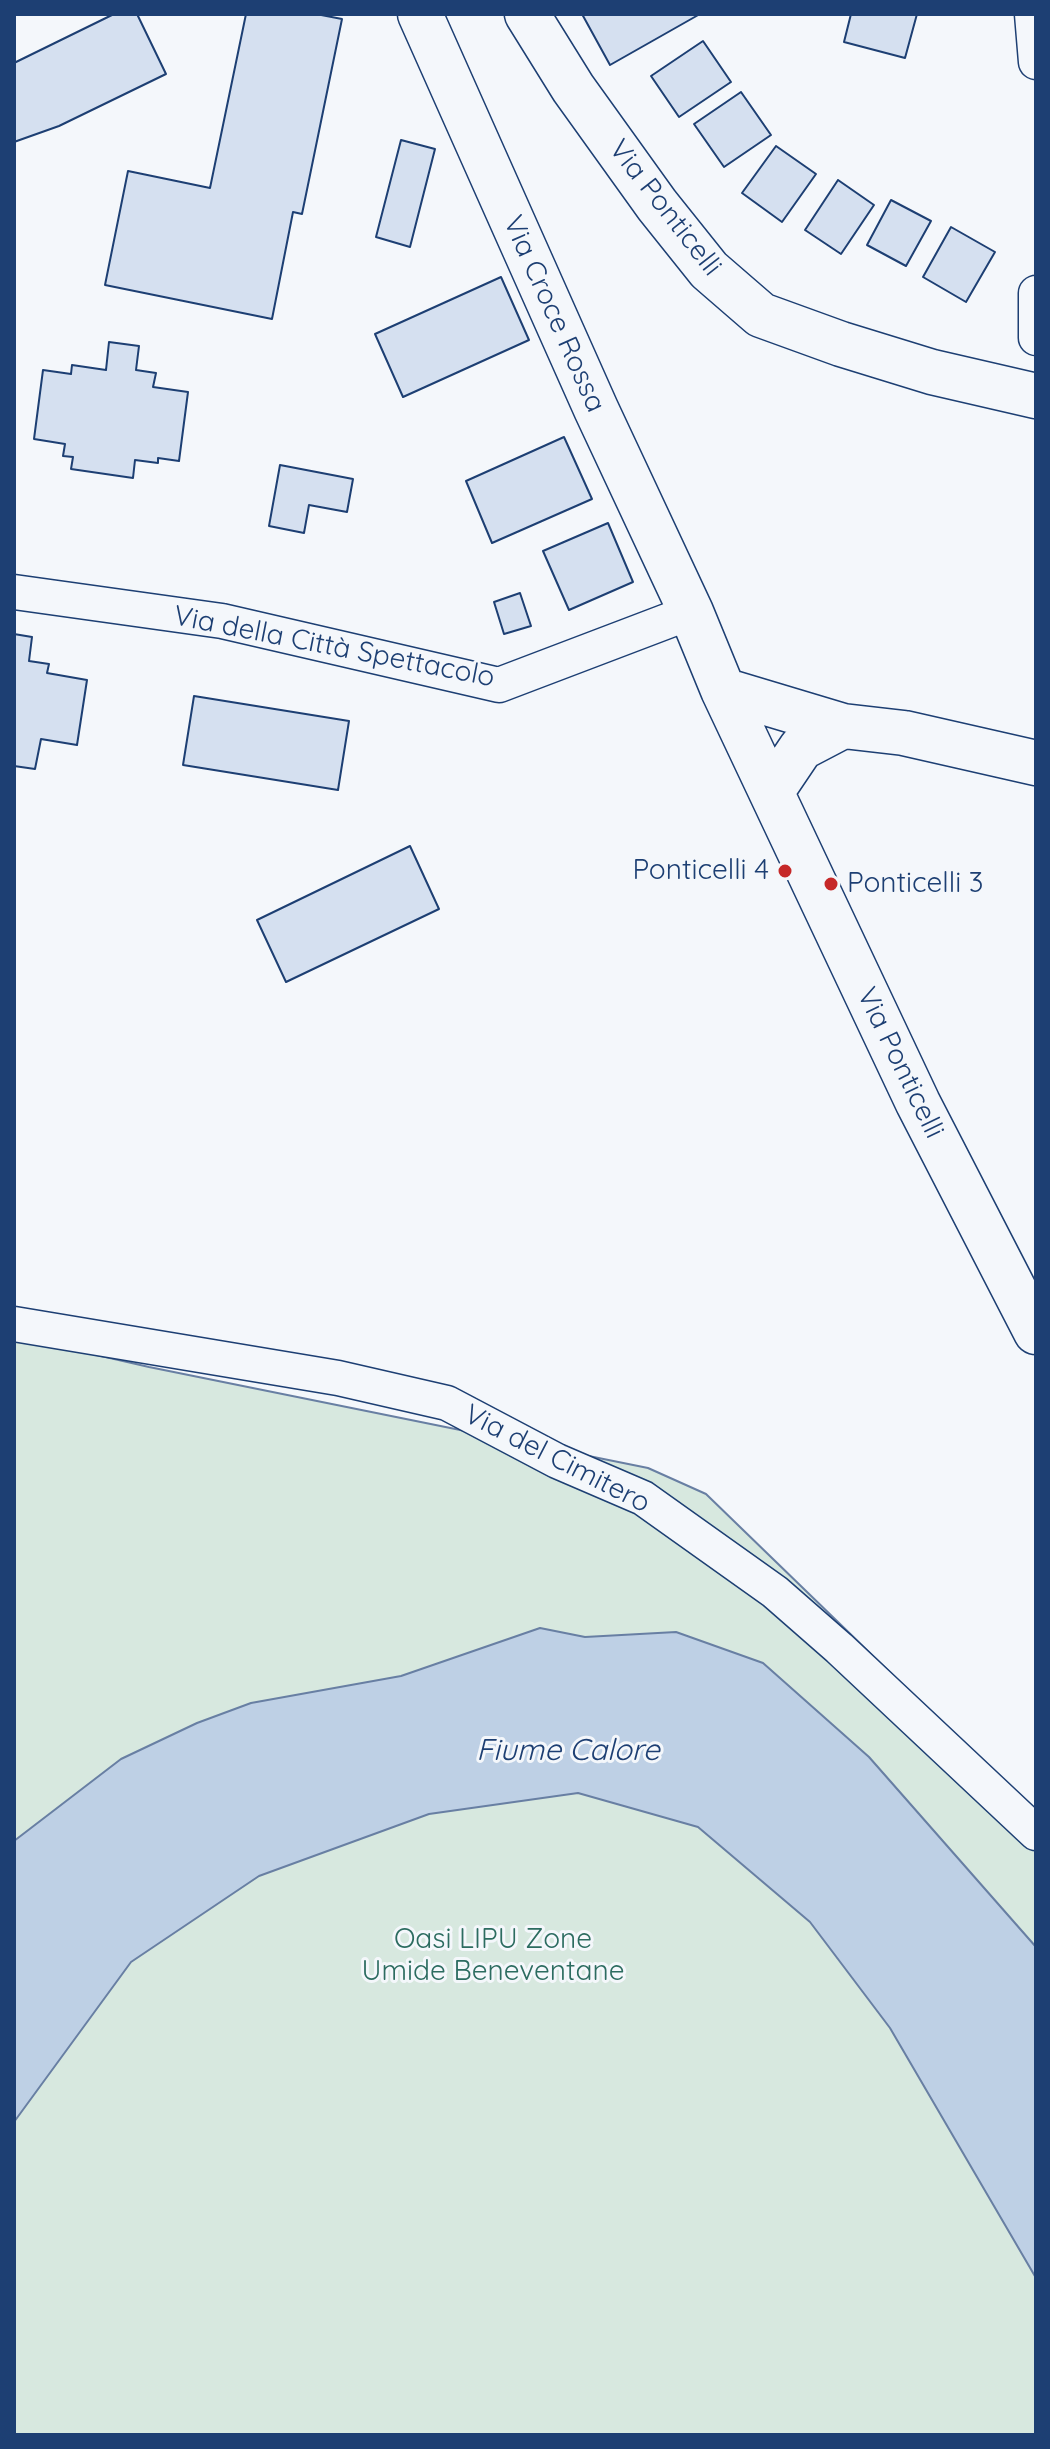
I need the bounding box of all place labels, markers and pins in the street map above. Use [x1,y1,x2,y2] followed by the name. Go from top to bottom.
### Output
[632,854,769,888] place label: Ponticelli 4
[776,862,794,880] marker: Ponticelli 4
[847,867,983,901] place label: Ponticelli 3
[822,875,840,893] marker: Ponticelli 3

